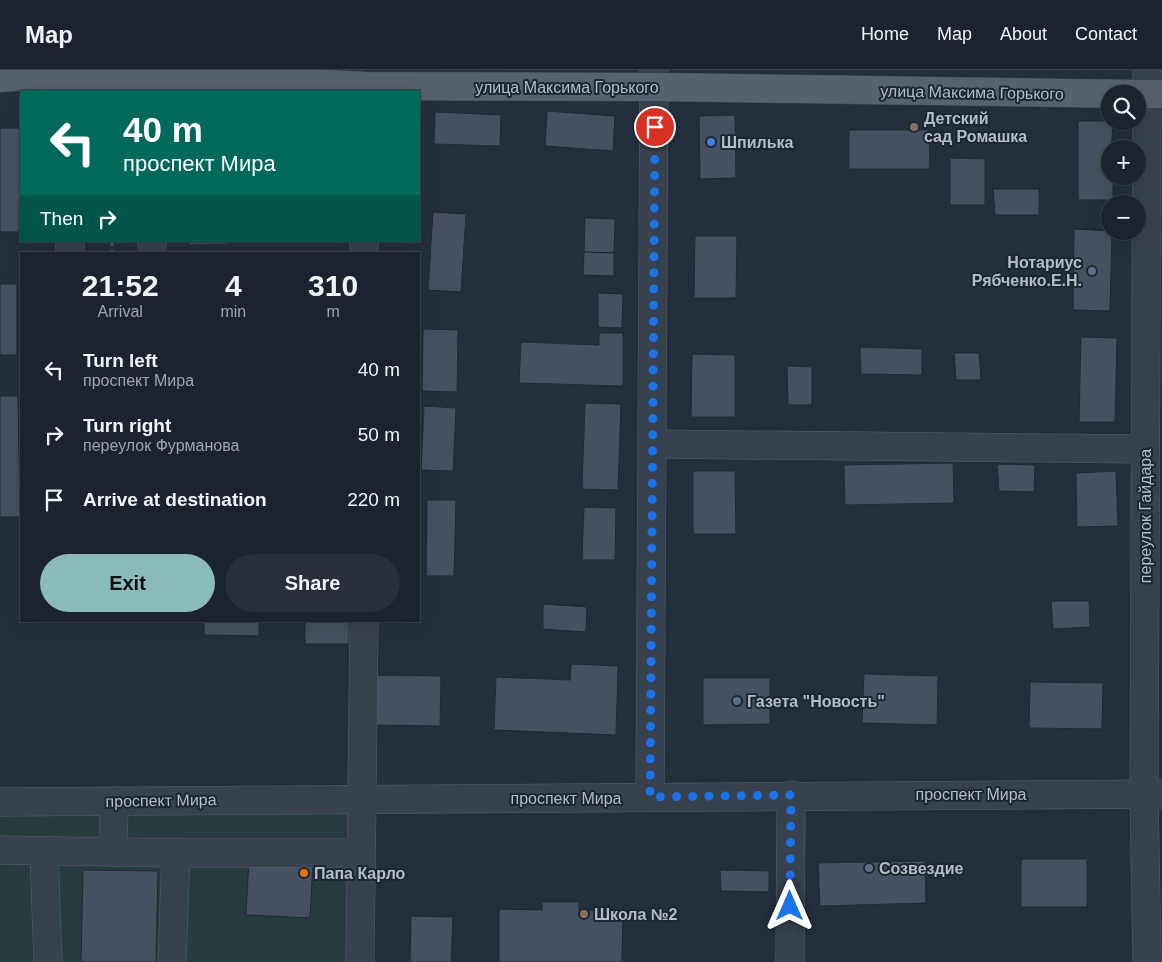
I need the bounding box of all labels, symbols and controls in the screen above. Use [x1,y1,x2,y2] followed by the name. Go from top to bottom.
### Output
[25,21,73,48] text: Map
[861,24,909,44] text: Home
[937,24,972,44] text: Map
[1000,24,1047,44] text: About
[1075,24,1137,44] text: Contact
[475,79,659,96] street label: улица Максима Горького
[880,82,1064,103] street label: улица Максима Горького
[1101,85,1146,240] map controls
[1101,85,1146,130] button: search
[634,106,676,148] pin
[40,110,105,175] icon: left
[123,110,203,149] text: 40 m
[924,110,1027,145] place label: Детский сад Ромашка
[641,113,669,141] icon: arrive
[908,121,920,133] marker: Детский сад Ромашка
[721,134,794,151] place label: Шпилька
[705,136,717,148] marker: Шпилька
[1101,140,1146,185] button: +
[123,151,276,176] text: проспект Мира
[1101,195,1146,240] button: −
[93,205,121,233] icon: right
[40,208,83,229] text: Then
[972,254,1082,289] place label: Нотариус Рябченко.Е.Н.
[1086,265,1098,277] marker: Нотариус Рябченко.Е.Н.
[82,269,159,302] text: 21:52
[225,269,242,302] text: 4
[308,269,358,302] text: 310
[98,303,143,320] text: Arrival
[220,303,246,320] text: min
[326,303,340,320] text: m
[83,350,158,371] text: Turn left
[40,356,68,384] icon: left
[358,359,400,380] text: 40 m
[83,372,194,389] text: проспект Мира
[83,415,171,436] text: Turn right
[40,421,68,449] icon: right
[358,424,400,445] text: 50 m
[83,437,239,454] text: переулок Фурманова
[1137,449,1154,583] street label: переулок Гайдара
[40,486,68,514] icon: arrive
[83,489,267,510] text: Arrive at destination
[347,489,400,510] text: 220 m
[40,554,215,612] button: Exit
[225,554,400,612] button: Share
[747,693,885,710] place label: Газета "Новость"
[731,695,743,707] marker: Газета "Новость"
[915,786,1027,803] street label: проспект Мира
[510,790,622,807] street label: проспект Мира
[105,791,217,810] street label: проспект Мира
[879,860,964,877] place label: Созвездие
[863,862,875,874] marker: Созвездие
[314,865,406,882] place label: Папа Карло
[298,867,310,879] marker: Папа Карло
[763,879,815,931] position arrow
[594,906,678,923] place label: Школа №2
[578,908,590,920] marker: Школа №2

